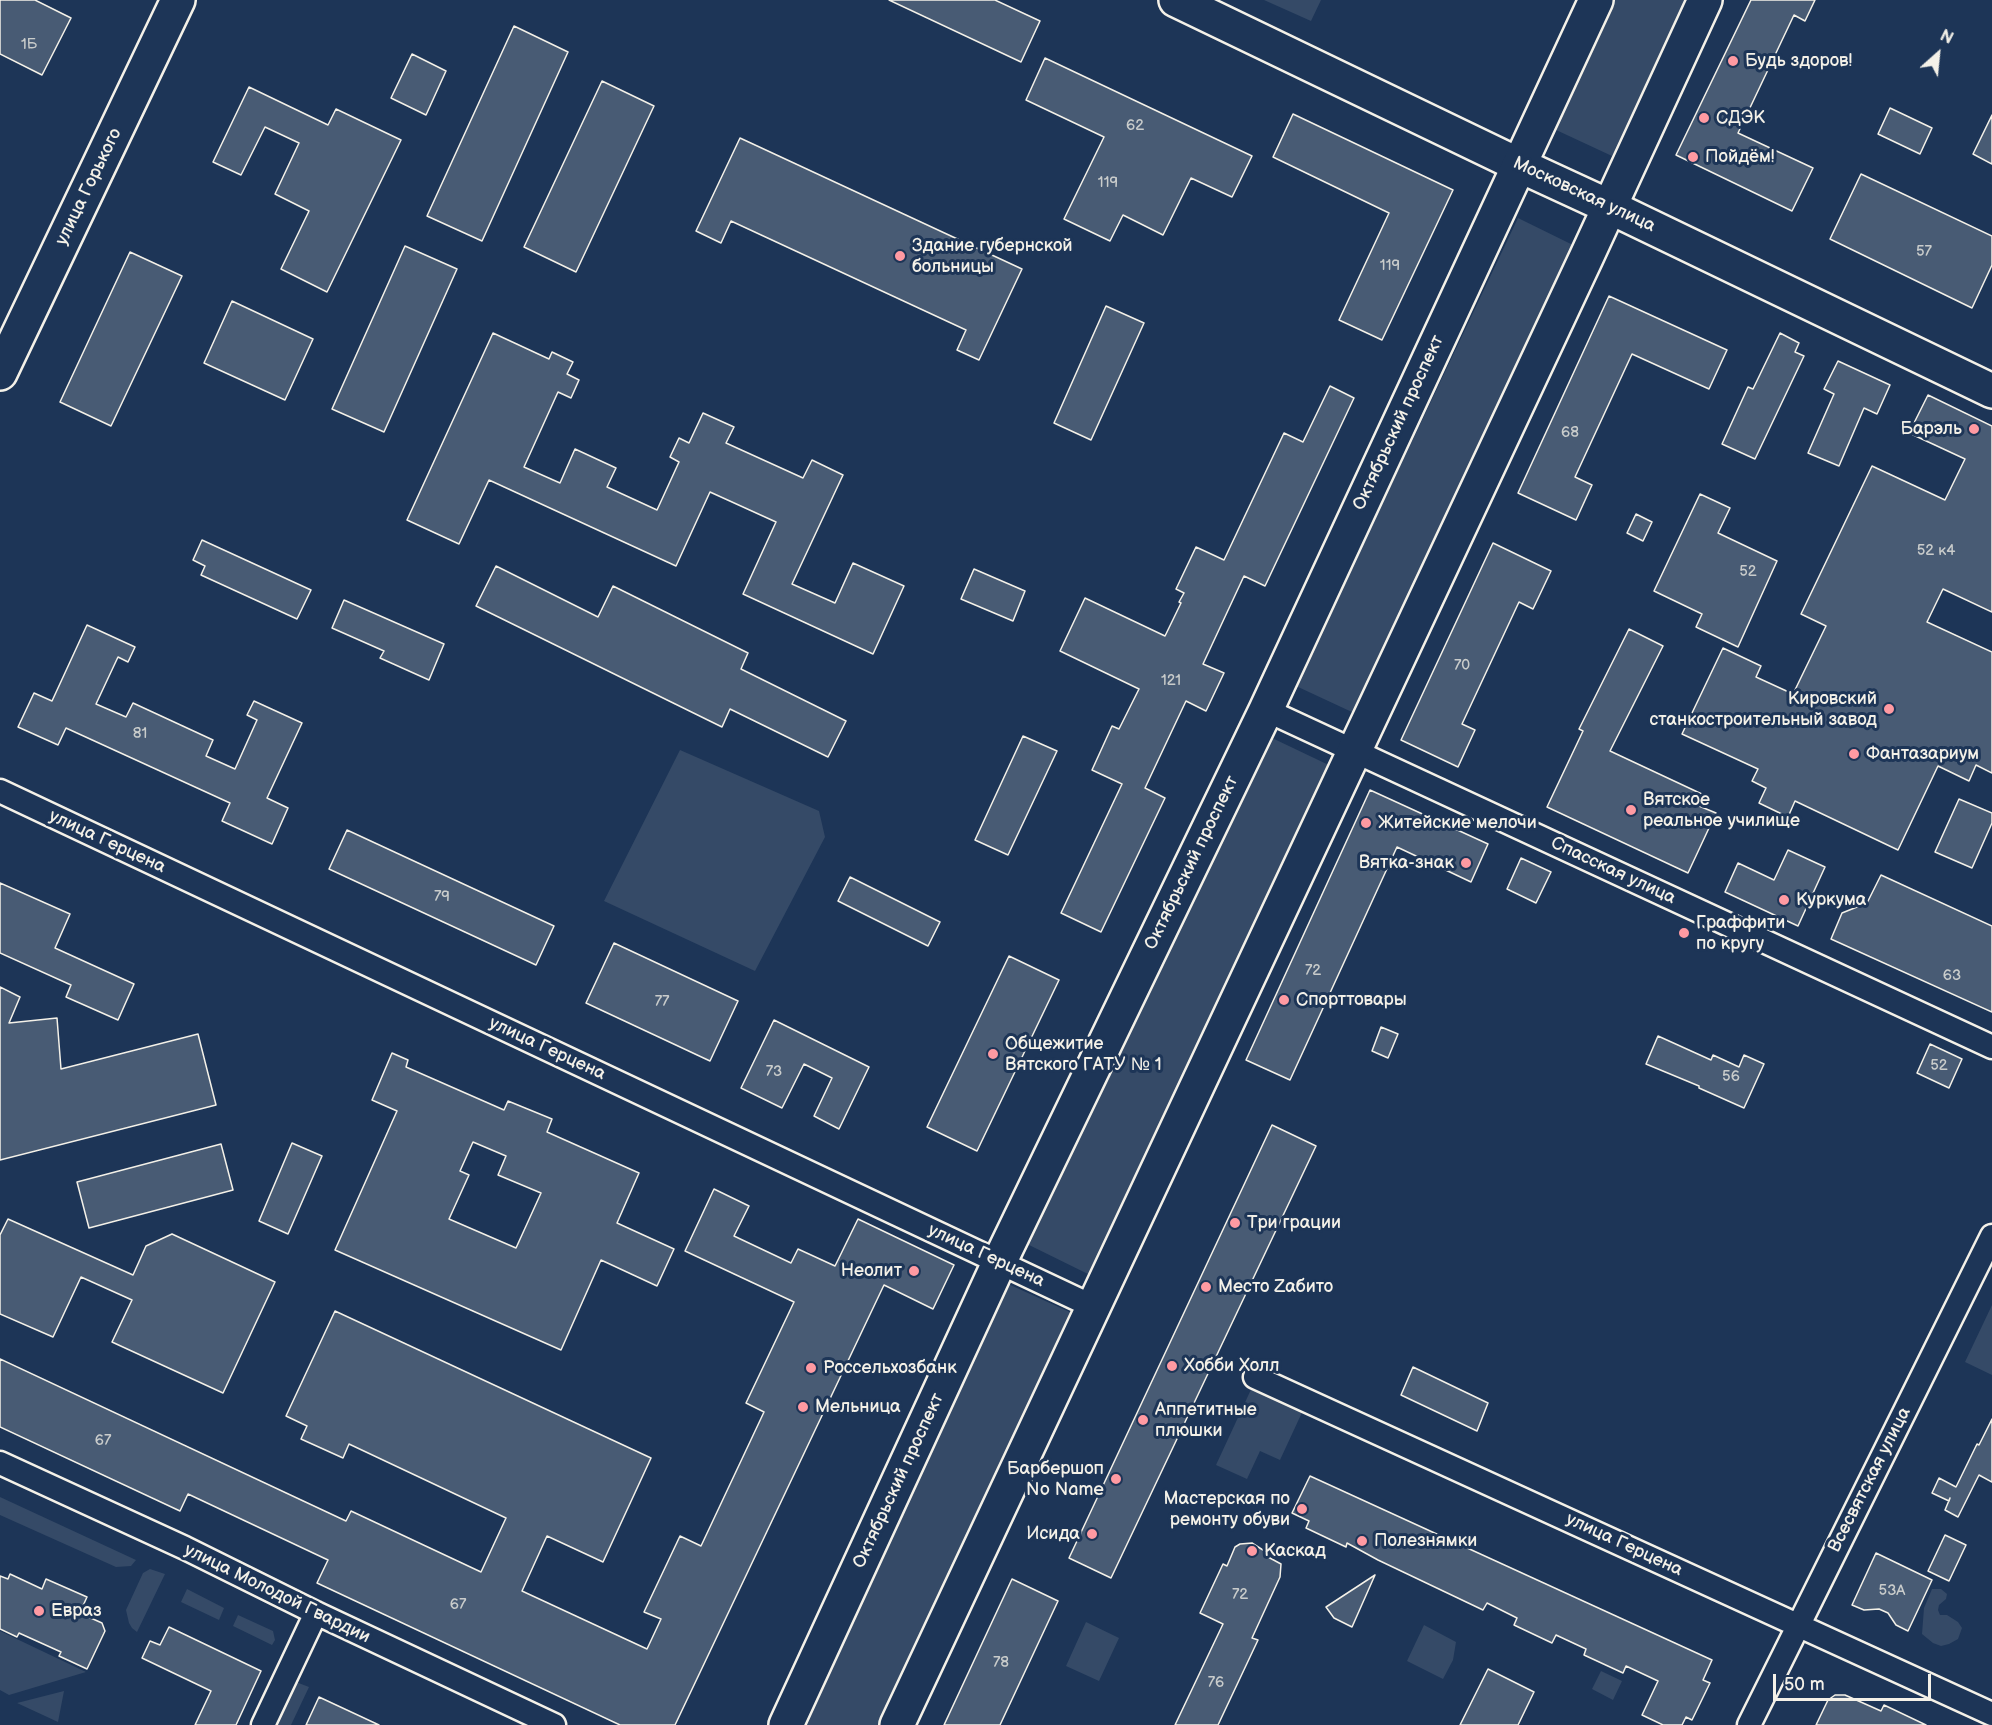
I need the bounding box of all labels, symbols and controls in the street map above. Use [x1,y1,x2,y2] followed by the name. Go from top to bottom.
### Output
[1908,24,1968,84] north arrow
[1937,26,1956,49] text: N
[21,36,37,54] house number: 1Б
[1745,50,1852,72] place label: Будь здоров!
[1726,54,1740,68] marker: Будь здоров!
[1716,107,1765,129] place label: СДЭК
[1697,111,1711,125] marker: СДЭК
[1126,117,1144,135] house number: 62
[51,125,127,249] street label: улица Горького
[1705,146,1775,168] place label: Пойдём!
[1686,150,1700,164] marker: Пойдём!
[1509,153,1659,237] street label: Московская улица
[1098,174,1118,192] house number: 119
[912,235,1073,278] place label: Здание губернской больницы
[1916,243,1932,261] house number: 57
[893,249,907,263] marker: Здание губернской больницы
[1380,257,1400,275] house number: 119
[1349,332,1449,514] street label: Октябрьский проспект
[1900,418,1962,440] place label: Барэль
[1967,422,1981,436] marker: Барэль
[1561,424,1579,442] house number: 68
[1917,542,1955,560] house number: 52 к4
[1739,563,1757,581] house number: 52
[1454,657,1470,675] house number: 70
[1161,672,1181,690] house number: 121
[1650,688,1877,730] place label: Кировский станкостроительный завод
[1882,702,1896,716] marker: Кировский станкостроительный завод
[133,725,147,743] house number: 81
[1866,743,1979,765] place label: Фантазариум
[1847,747,1861,761] marker: Фантазариум
[1141,773,1243,953] street label: Октябрьский проспект
[1643,789,1800,832] place label: Вятское реальное училище
[1624,803,1638,817] marker: Вятское реальное училище
[45,806,169,878] street label: улица Герцена
[1378,812,1537,834] place label: Житейские мелочи
[1359,816,1373,830] marker: Житейские мелочи
[1547,833,1679,909] street label: Спасская улица
[1359,852,1454,874] place label: Вятка-знак
[1459,856,1473,870] marker: Вятка-знак
[434,888,450,906] house number: 79
[1796,889,1866,911] place label: Куркума
[1777,893,1791,907] marker: Куркума
[1696,912,1785,954] place label: Граффити по кругу
[1677,926,1691,940] marker: Граффити по кругу
[1305,962,1321,980] house number: 72
[1943,967,1961,985] house number: 63
[1296,989,1407,1011] place label: Спорттовары
[655,993,669,1011] house number: 77
[1277,993,1291,1007] marker: Спорттовары
[485,1013,609,1085] street label: улица Герцена
[1005,1033,1162,1076] place label: Общежитие Вятского ГАТУ № 1
[986,1047,1000,1061] marker: Общежитие Вятского ГАТУ № 1
[1930,1057,1948,1075] house number: 52
[766,1063,782,1081] house number: 73
[1722,1068,1740,1086] house number: 56
[1247,1212,1341,1234] place label: Три грации
[1228,1216,1242,1230] marker: Три грации
[924,1220,1048,1292] street label: улица Герцена
[841,1260,902,1282] place label: Неолит
[907,1264,921,1278] marker: Неолит
[1218,1276,1333,1298] place label: Место Zабито
[1199,1280,1213,1294] marker: Место Zабито
[1184,1355,1279,1377] place label: Хобби Холл
[823,1357,957,1379] place label: Россельхозбанк
[1165,1359,1179,1373] marker: Хобби Холл
[804,1361,818,1375] marker: Россельхозбанк
[849,1390,949,1572] street label: Октябрьский проспект
[815,1396,901,1418] place label: Мельница
[1155,1399,1257,1442] place label: Аппетитные плюшки
[796,1400,810,1414] marker: Мельница
[1824,1404,1916,1556] street label: Всесвятская улица
[1136,1413,1150,1427] marker: Аппетитные плюшки
[95,1432,111,1450] house number: 67
[1007,1458,1104,1500] place label: Барбершоп No Name
[1109,1472,1123,1486] marker: Барбершоп No Name
[1164,1488,1290,1530] place label: Мастерская по ремонту обуви
[1295,1502,1309,1516] marker: Мастерская по ремонту обуви
[1562,1509,1686,1581] street label: улица Герцена
[1026,1523,1080,1545] place label: Исида
[1085,1527,1099,1541] marker: Исида
[1374,1530,1477,1552] place label: Полезнямки
[1355,1534,1369,1548] marker: Полезнямки
[181,1540,373,1648] street label: улица Молодой Гвардии
[1264,1540,1326,1562] place label: Каскад
[1245,1544,1259,1558] marker: Каскад
[1879,1582,1905,1600] house number: 53А
[1232,1586,1248,1604] house number: 72
[450,1596,466,1614] house number: 67
[51,1600,102,1622] place label: Евраз
[32,1604,46,1618] marker: Евраз
[993,1654,1009,1672] house number: 78
[1776,1662,1934,1700] scale bar
[1208,1674,1224,1692] house number: 76
[1784,1674,1825,1695] text: 50 m

